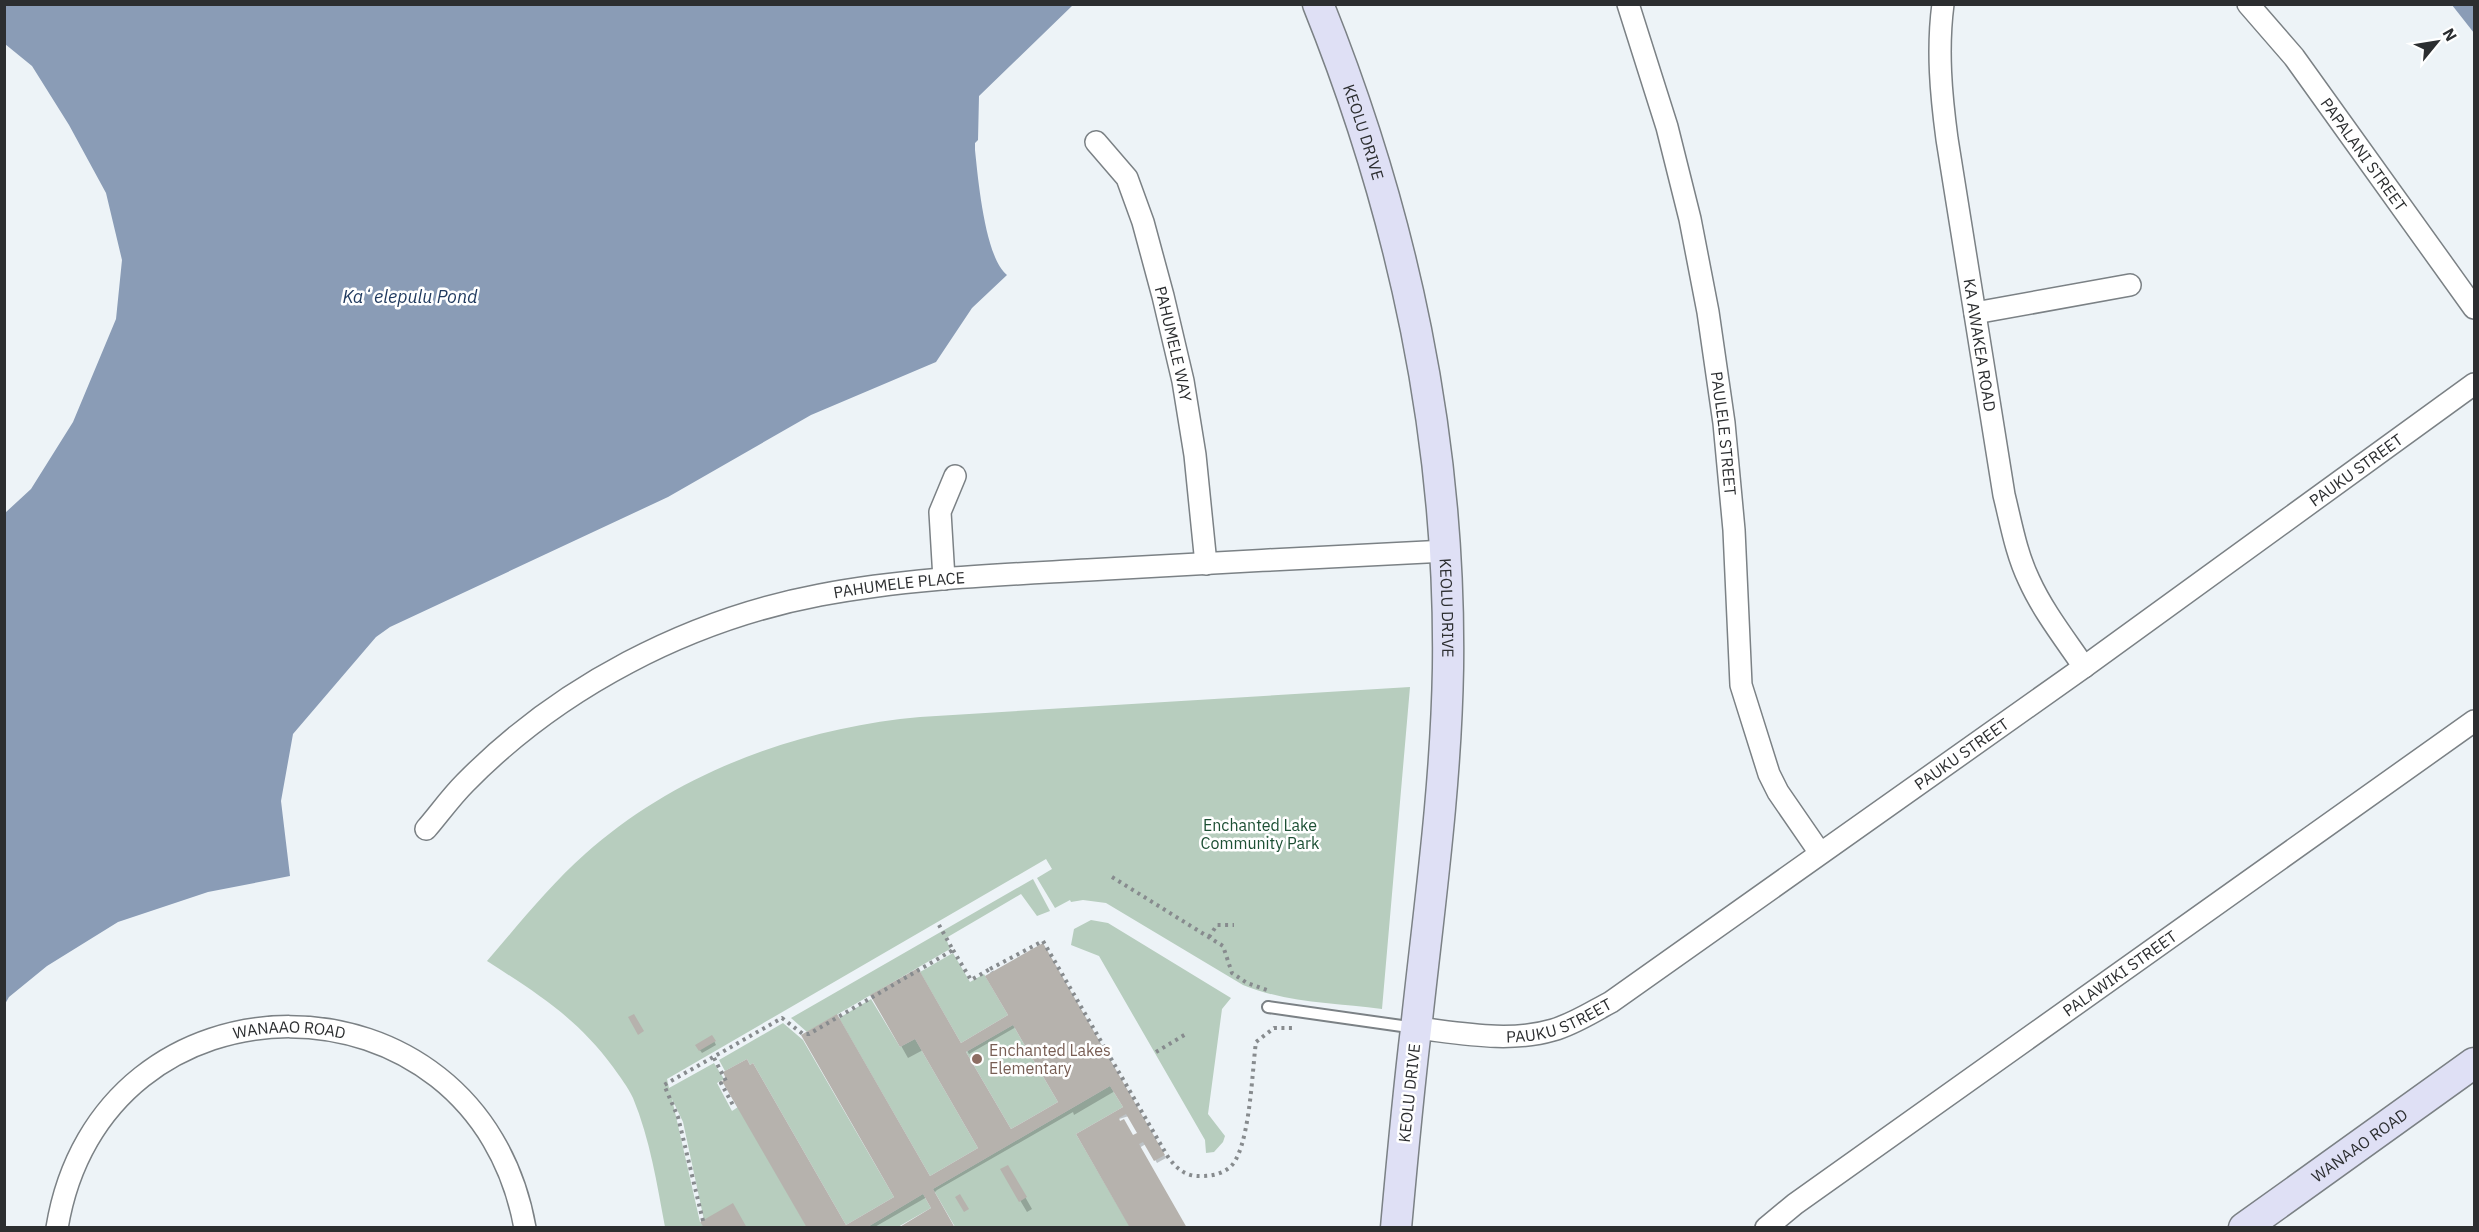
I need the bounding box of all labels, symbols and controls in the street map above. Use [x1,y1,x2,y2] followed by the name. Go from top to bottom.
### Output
[2407,12,2467,72] north arrow
[2438,24,2462,45] text: N
[1339,81,1389,182] street label: KEOLU DRIVE
[2316,94,2411,215] street label: PAPALANI STREET
[1959,277,2000,413] street label: KA AWAKEA ROAD
[1151,284,1196,404] street label: PAHUMELE WAY
[342,285,478,308] water label: Kaʻelepulu Pond
[1707,370,1741,496] street label: PAULELE STREET
[2305,429,2407,510] street label: PAUKU STREET
[1436,558,1458,658] street label: KEOLU DRIVE
[832,567,966,602] street label: PAHUMELE PLACE
[1910,714,2013,794] street label: PAUKU STREET
[1201,815,1320,853] park label: Enchanted Lake Community Park
[2059,926,2180,1020] street label: PALAWIKI STREET
[1506,994,1615,1046] street label: PAUKU STREET
[231,1017,348,1043] street label: WANAAO ROAD
[989,1040,1111,1078] place label: Enchanted Lakes Elementary
[1394,1043,1424,1143] street label: KEOLU DRIVE
[970,1052,984,1066] marker: Enchanted Lakes Elementary
[2307,1104,2411,1186] street label: WANAAO ROAD

